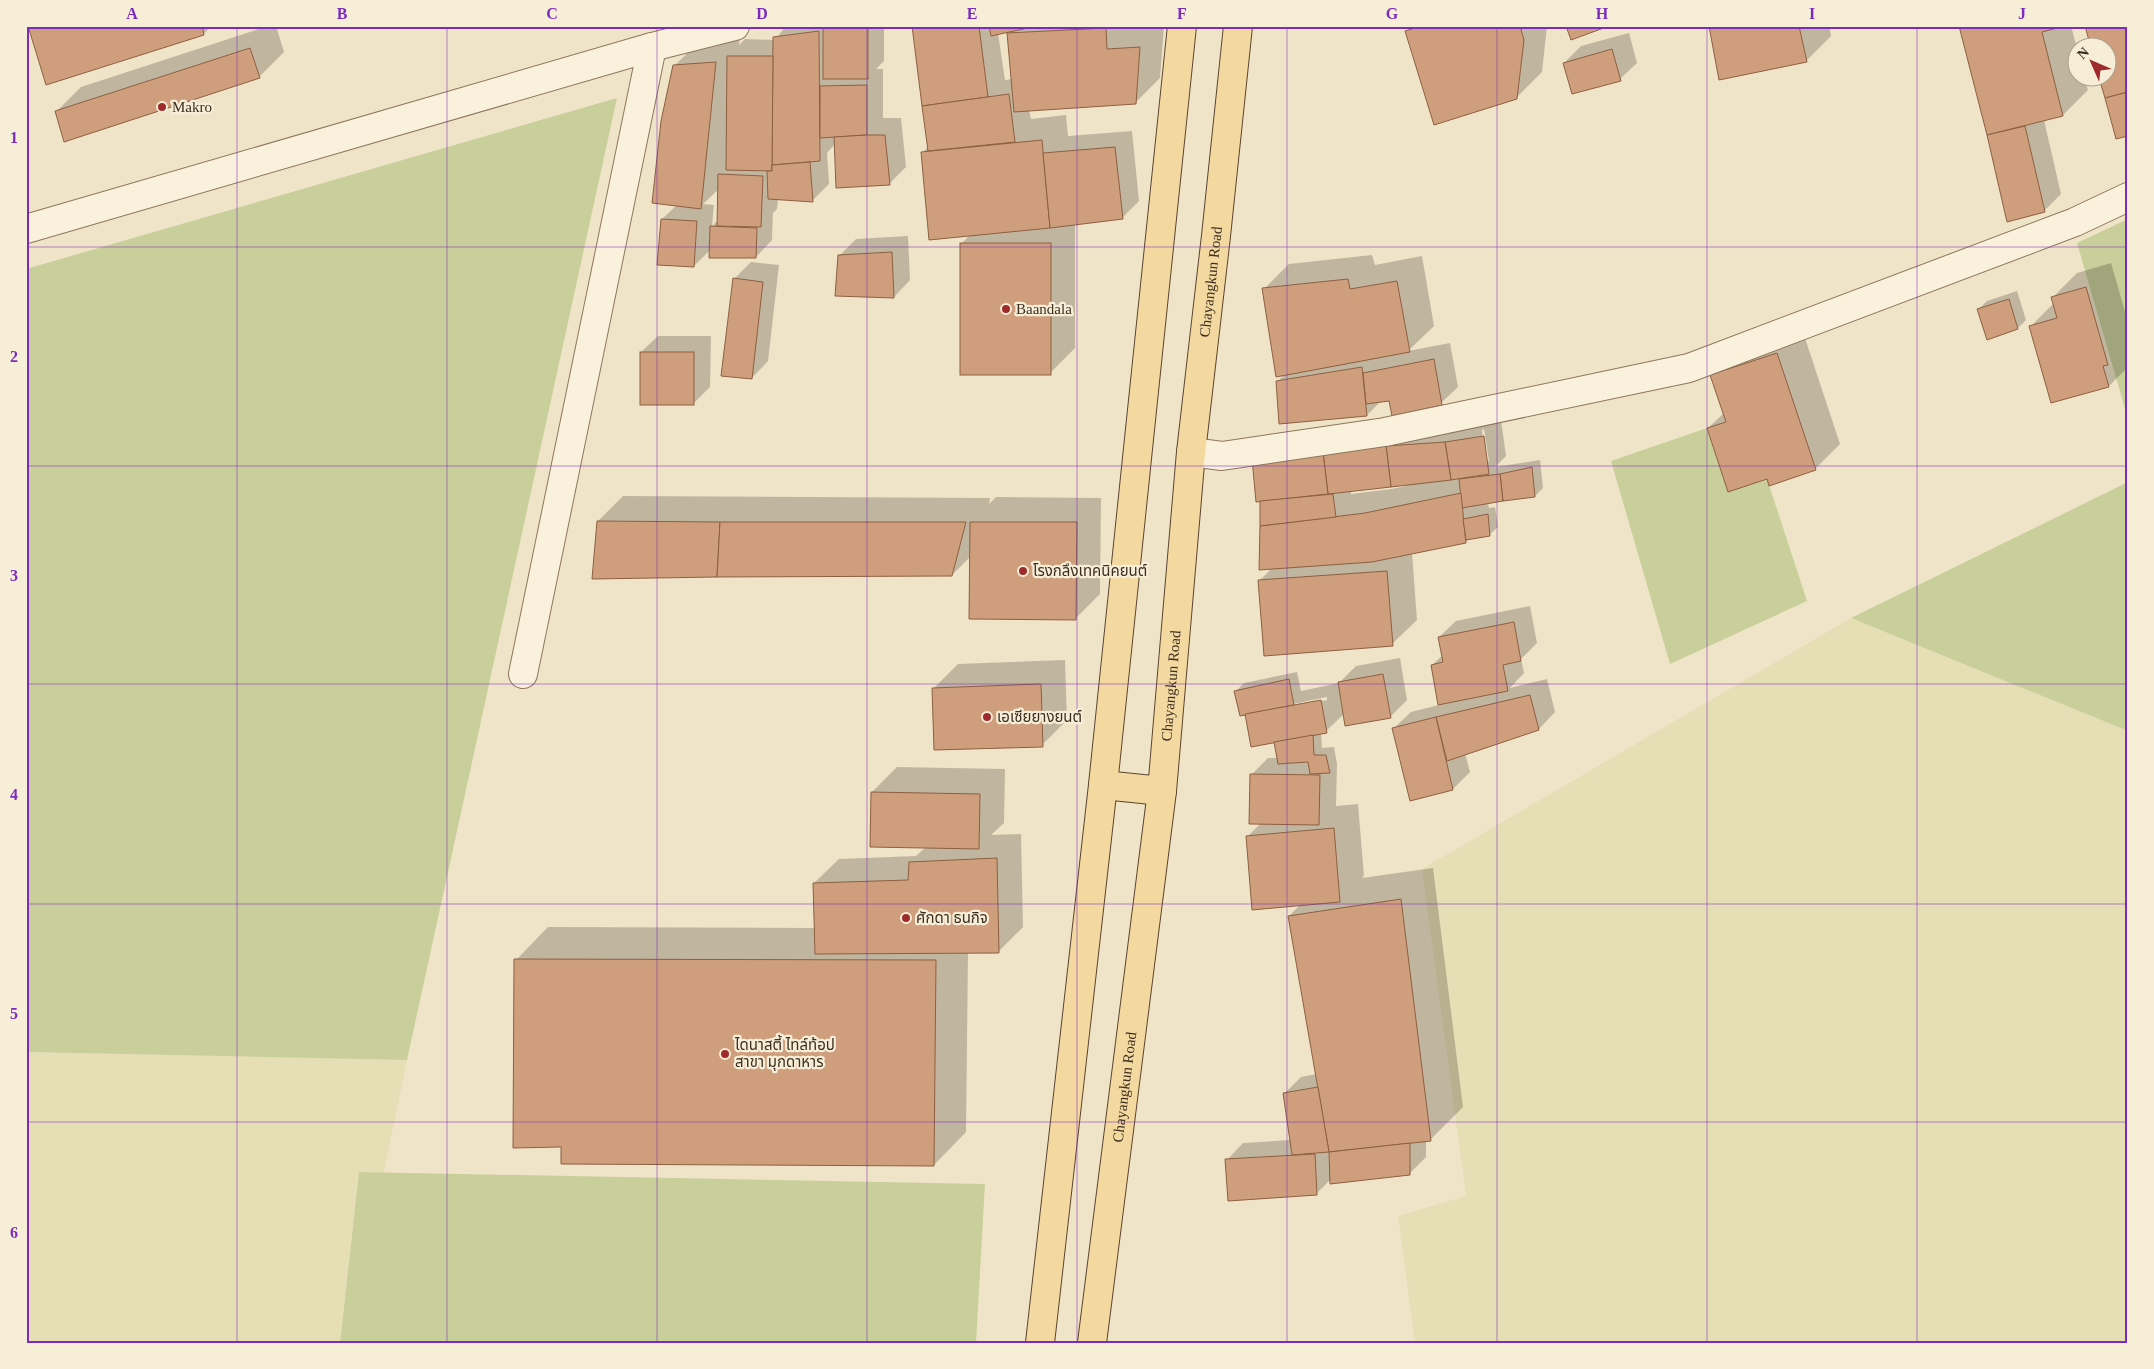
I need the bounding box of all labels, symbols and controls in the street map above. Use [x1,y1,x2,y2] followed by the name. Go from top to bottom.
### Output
[126,5,138,22] text: A
[337,5,348,22] text: B
[546,5,558,22] text: C
[756,5,768,22] text: D
[967,5,977,22] text: E
[1177,5,1187,22] text: F
[1386,5,1399,22] text: G
[1596,5,1609,22] text: H
[1809,5,1815,22] text: I
[2018,5,2026,22] text: J
[2066,38,2116,88] north arrow
[2074,44,2092,62] text: N
[172,99,212,115] place label: Makro
[156,101,168,113] marker: Makro
[10,129,18,146] text: 1
[1196,225,1225,338] street label: Chayangkun Road
[1016,301,1072,317] place label: Baandala
[1000,303,1012,315] marker: Baandala
[10,348,18,365] text: 2
[1033,563,1147,579] place label: โรงกลึงเทคนิคยนต์
[1017,565,1029,577] marker: โรงกลึงเทคนิคยนต์
[10,567,18,584] text: 3
[1158,629,1184,742] street label: Chayangkun Road
[997,709,1082,725] place label: เอเซียยางยนต์
[981,711,993,723] marker: เอเซียยางยนต์
[10,786,18,803] text: 4
[916,910,988,926] place label: ศักดา ธนกิจ
[900,912,912,924] marker: ศักดา ธนกิจ
[10,1005,18,1022] text: 5
[1110,1030,1139,1143] street label: Chayangkun Road
[734,1034,835,1071] place label: ไดนาสตี้ ไทล์ท้อป สาขา มุกดาหาร
[719,1048,731,1060] marker: ไดนาสตี้ ไทล์ท้อป สาขา มุกดาหาร
[10,1224,18,1241] text: 6

